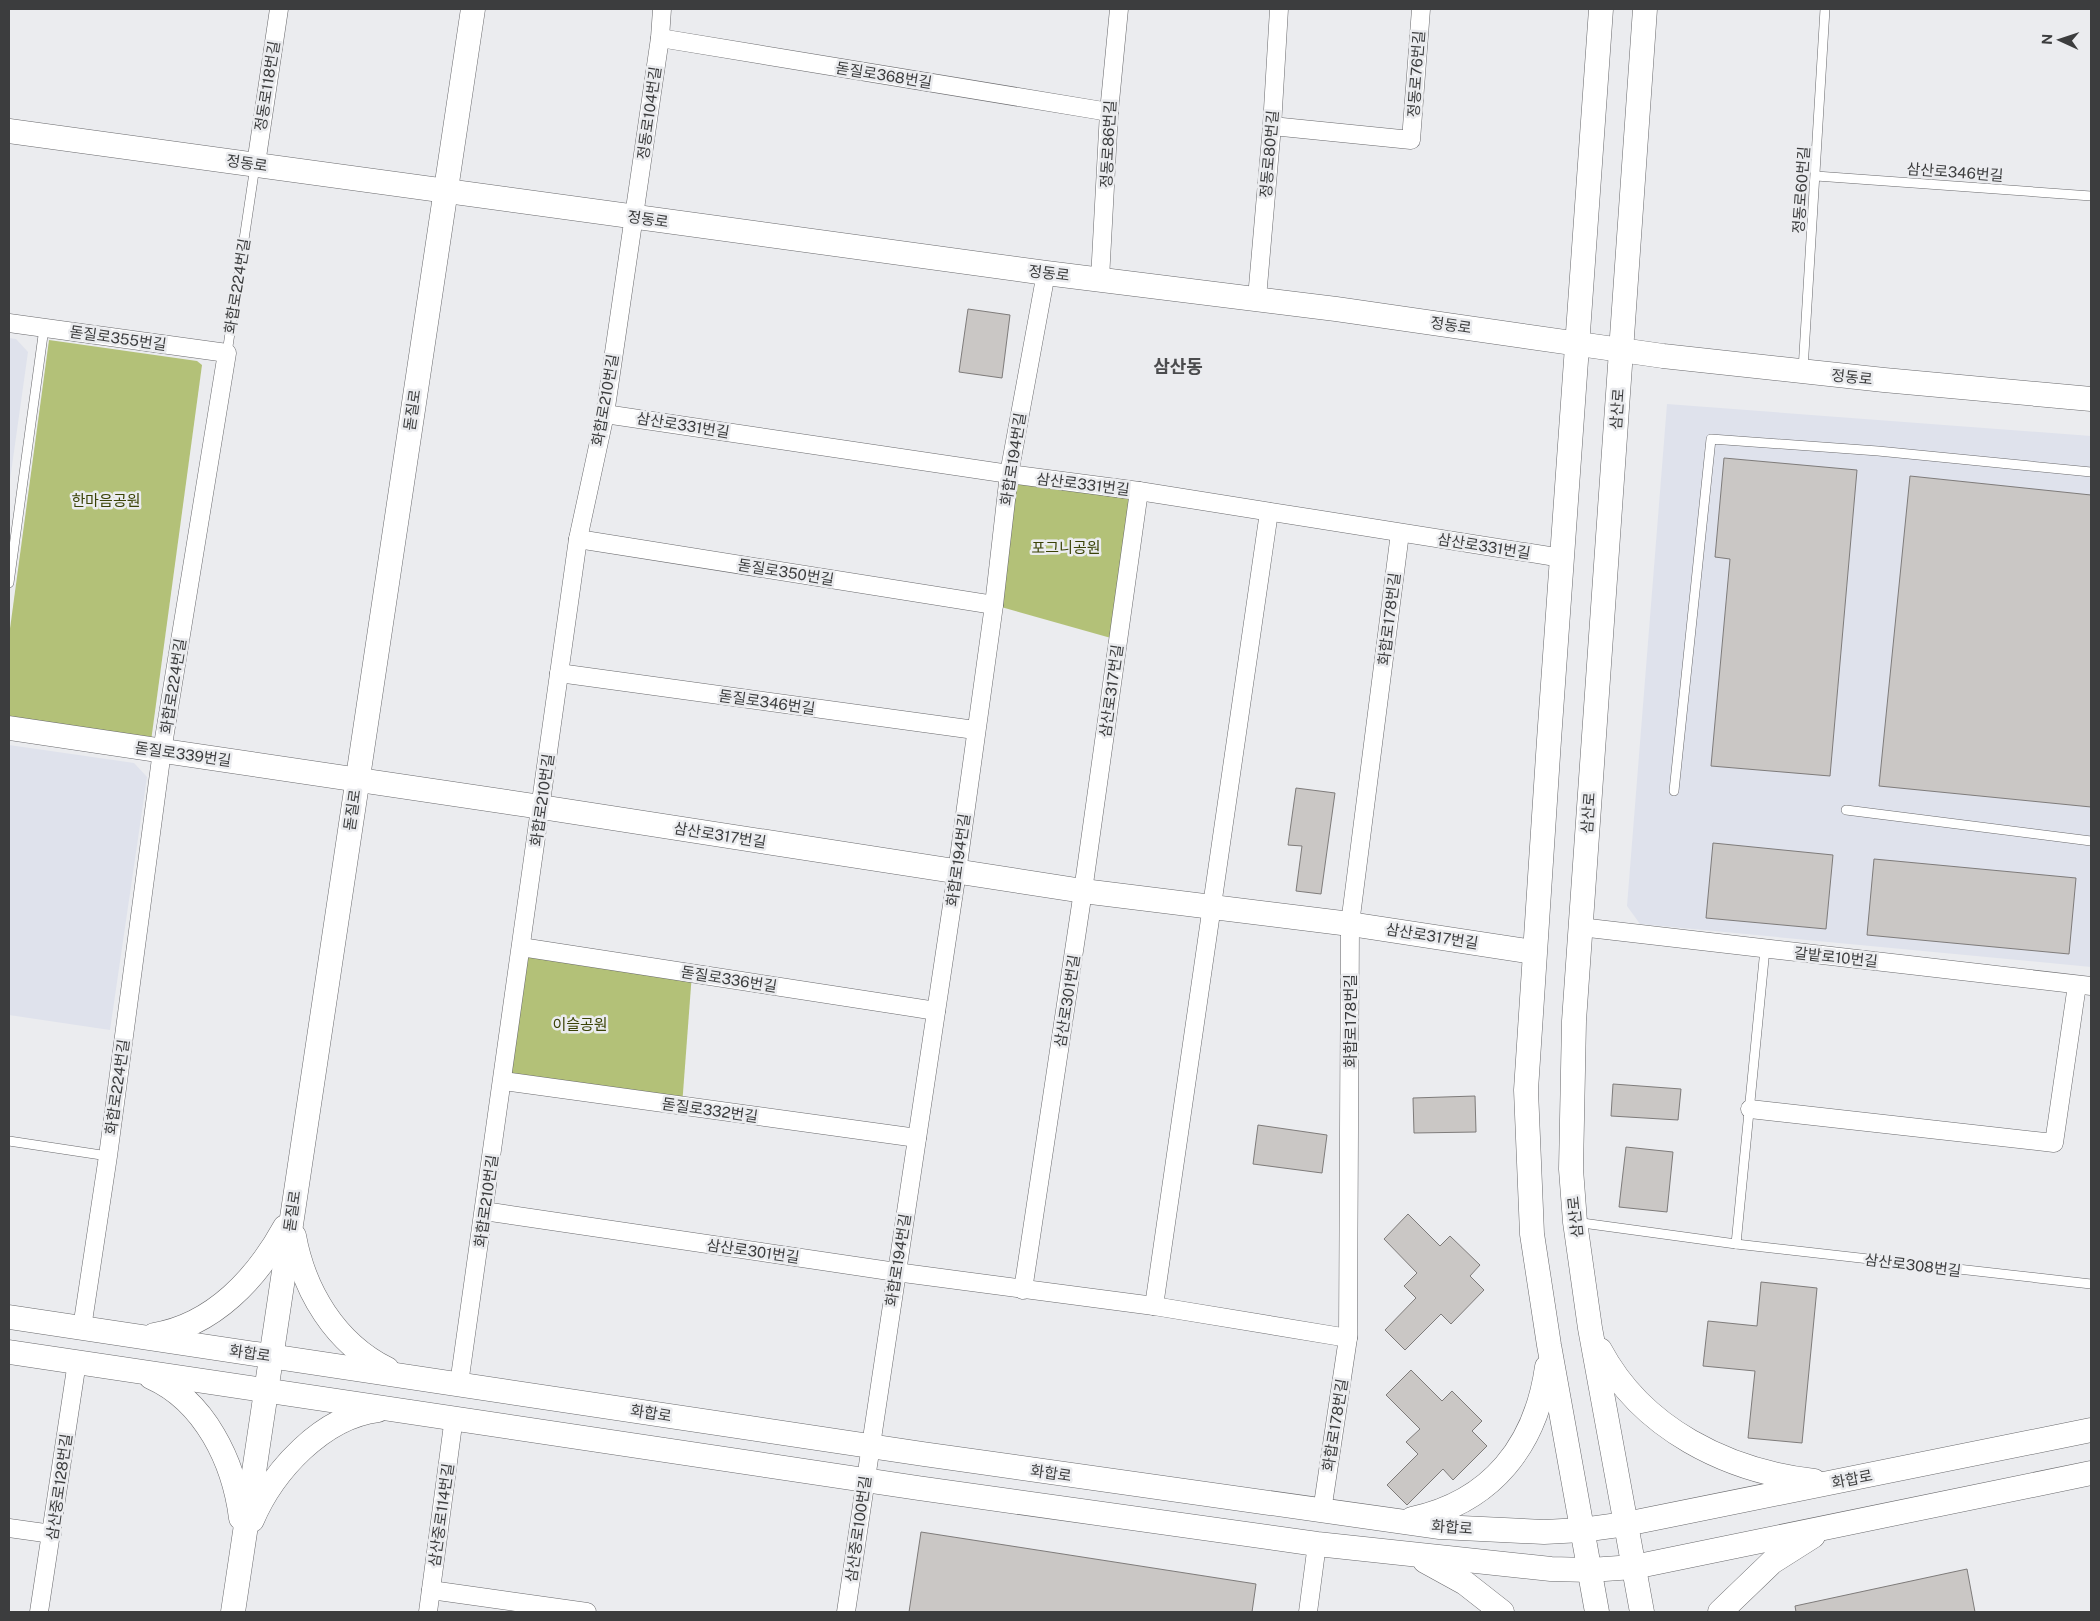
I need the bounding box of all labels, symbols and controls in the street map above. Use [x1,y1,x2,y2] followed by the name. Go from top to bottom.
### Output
[2035,15,2085,65] north arrow
[1404,30,1428,118] street label: 정동로76번길
[2039,33,2055,45] text: N
[251,40,283,132] street label: 정동로118번길
[835,59,933,91] street label: 돋질로368번길
[634,65,664,161] street label: 정동로104번길
[1097,100,1119,188] street label: 정동로86번길
[1257,110,1281,198] street label: 정동로80번길
[1789,146,1813,234] street label: 정동로60번길
[225,152,269,174] street label: 정동로
[1906,160,2004,184] street label: 삼산로346번길
[626,208,670,230] street label: 정동로
[221,237,253,335] street label: 화합로224번길
[1027,262,1071,284] street label: 정동로
[1429,314,1473,336] street label: 정동로
[68,323,168,353] street label: 돋질로355번길
[589,353,621,447] street label: 화합로210번길
[1153,356,1203,377] district label: 삼산동
[1831,366,1873,388] street label: 정동로
[401,388,423,432] street label: 돋질로
[1607,388,1627,430] street label: 삼산로
[635,409,731,441] street label: 삼산로331번길
[997,411,1029,507] street label: 화합로194번길
[1035,470,1131,498] street label: 삼산로331번길
[71,492,141,509] park label: 한마음공원
[1436,530,1532,562] street label: 삼산로331번길
[1031,539,1101,556] park label: 포그니공원
[737,556,835,588] street label: 돋질로350번길
[1375,572,1403,666] street label: 화합로178번길
[157,637,189,735] street label: 화합로224번길
[1096,643,1126,739] street label: 삼산로317번길
[718,687,816,717] street label: 돋질로346번길
[134,739,232,769] street label: 돋질로339번길
[527,753,557,847] street label: 화합로210번길
[341,788,363,832] street label: 돋질로
[1578,792,1598,834] street label: 삼산로
[943,812,973,908] street label: 화합로194번길
[672,819,768,851] street label: 삼산로317번길
[1384,920,1480,952] street label: 삼산로317번길
[1793,944,1879,970] street label: 갈밭로10번길
[1051,953,1083,1049] street label: 삼산로301번길
[680,963,778,995] street label: 돋질로336번길
[1342,974,1359,1068] street label: 화합로178번길
[552,1016,608,1033] park label: 이슬공원
[102,1038,132,1136] street label: 화합로224번길
[661,1095,759,1125] street label: 돋질로332번길
[471,1154,501,1248] street label: 화합로210번길
[281,1189,303,1233] street label: 돋질로
[1564,1196,1586,1238] street label: 삼산로
[882,1212,914,1308] street label: 화합로194번길
[705,1236,801,1266] street label: 삼산로301번길
[1864,1251,1962,1279] street label: 삼산로308번길
[228,1342,272,1364] street label: 화합로
[1319,1377,1351,1473] street label: 화합로178번길
[629,1401,673,1425] street label: 화합로
[43,1433,75,1541] street label: 삼산중로128번길
[425,1462,457,1568] street label: 삼산중로114번길
[1029,1462,1073,1484] street label: 화합로
[1830,1467,1874,1491] street label: 화합로
[842,1475,874,1583] street label: 삼산중로100번길
[1431,1517,1473,1537] street label: 화합로

